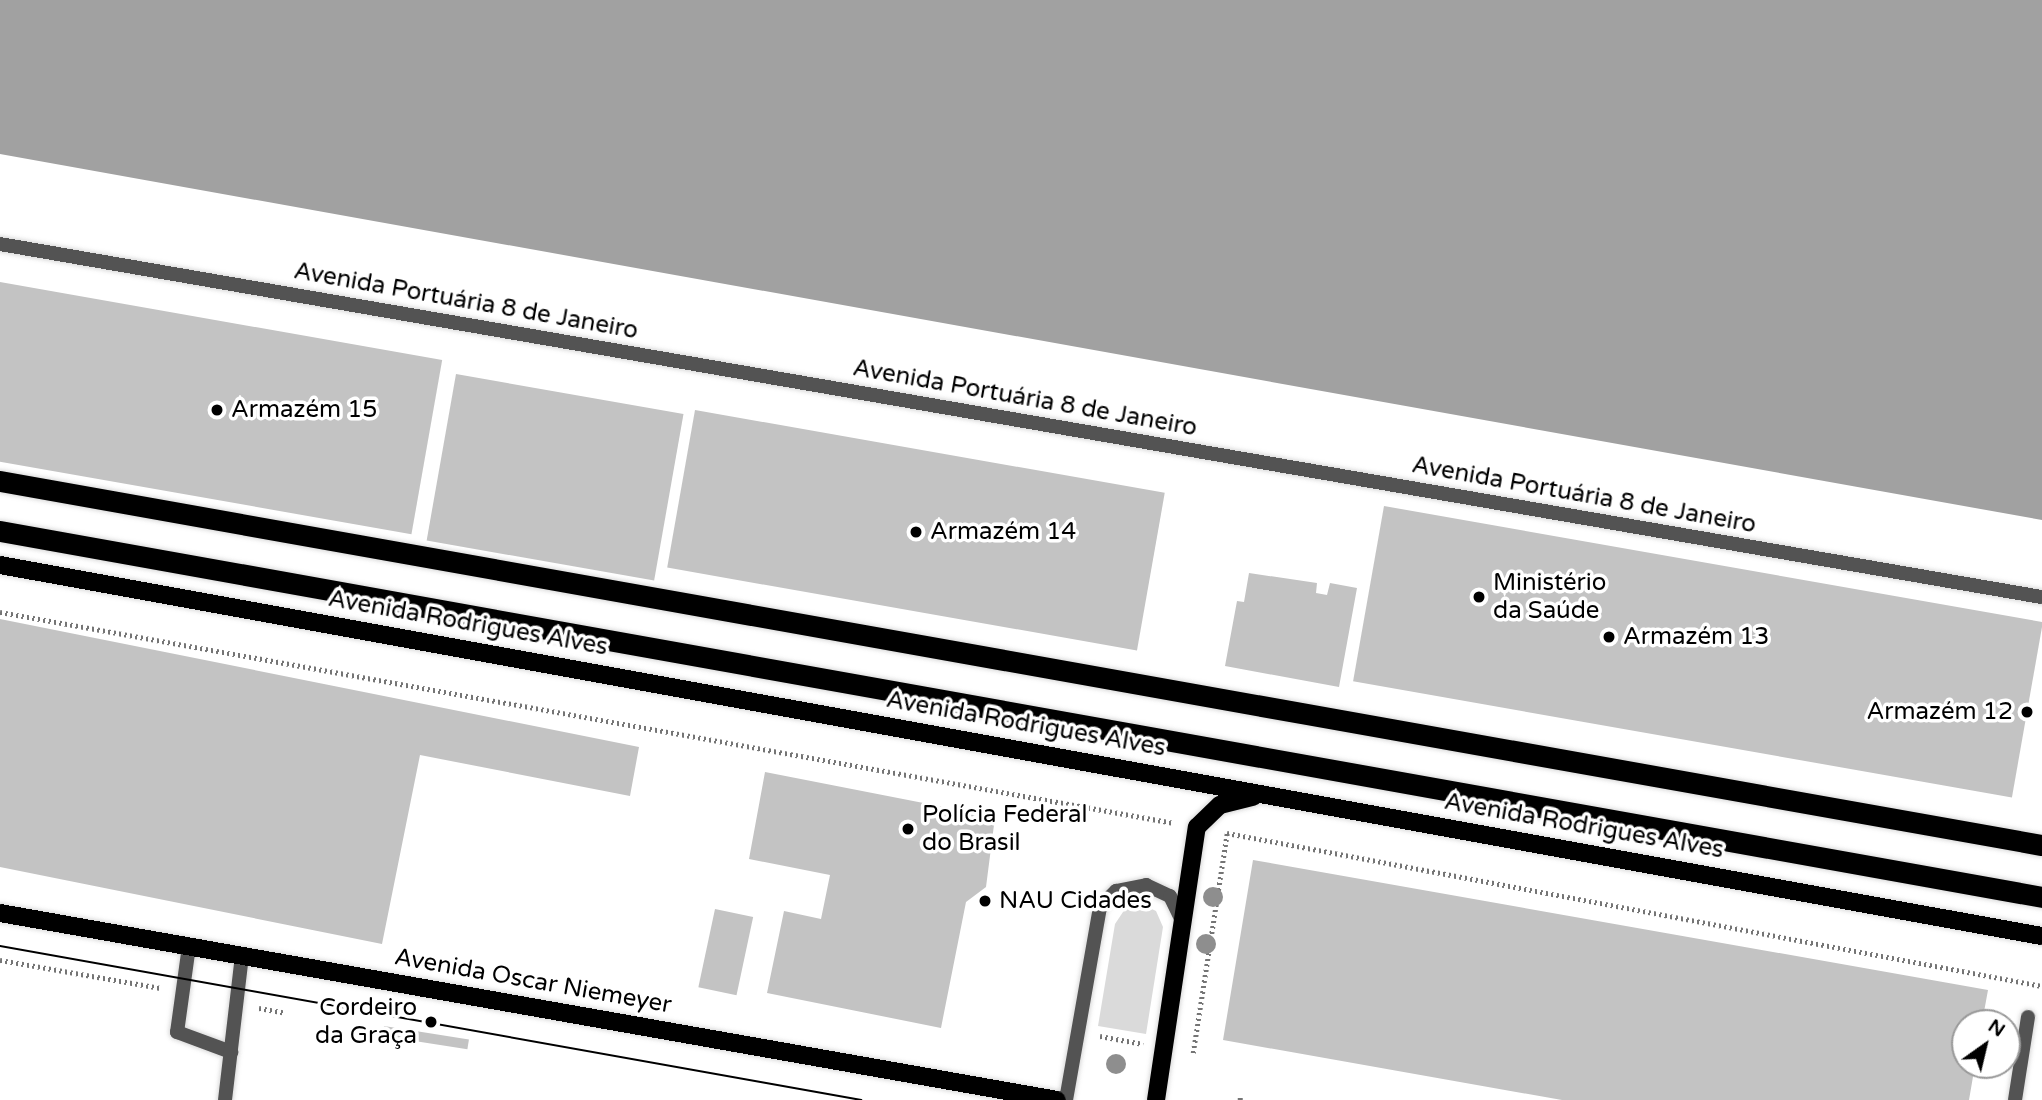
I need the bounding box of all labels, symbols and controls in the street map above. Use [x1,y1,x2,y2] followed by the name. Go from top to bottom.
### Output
[292,257,640,345] street label: Avenida Portuária 8 de Janeiro
[851,354,1199,442] street label: Avenida Portuária 8 de Janeiro
[231,396,377,424] place label: Armazém 15
[209,402,225,418] marker: Armazém 15
[1410,451,1758,539] street label: Avenida Portuária 8 de Janeiro
[930,518,1076,546] place label: Armazém 14
[908,524,924,540] marker: Armazém 14
[1493,569,1606,625] place label: Ministério da Saúde
[326,584,610,662] street label: Avenida Rodrigues Alves
[1471,589,1487,605] marker: Ministério da Saúde
[1623,623,1769,651] place label: Armazém 13
[1601,629,1617,645] marker: Armazém 13
[884,685,1168,763] street label: Avenida Rodrigues Alves
[1867,698,2013,726] place label: Armazém 12
[2019,704,2035,720] marker: Armazém 12
[1442,787,1726,865] street label: Avenida Rodrigues Alves
[922,801,1087,857] place label: Polícia Federal do Brasil
[900,821,916,837] marker: Polícia Federal do Brasil
[999,887,1152,915] place label: NAU Cidades
[977,893,993,909] marker: NAU Cidades
[392,942,674,1020] street label: Avenida Oscar Niemeyer
[315,994,417,1050] place label: Cordeiro da Graça
[1951,1009,2021,1079] north arrow
[423,1014,439,1030] marker: Cordeiro da Graça
[1984,1015,2009,1042] text: N

